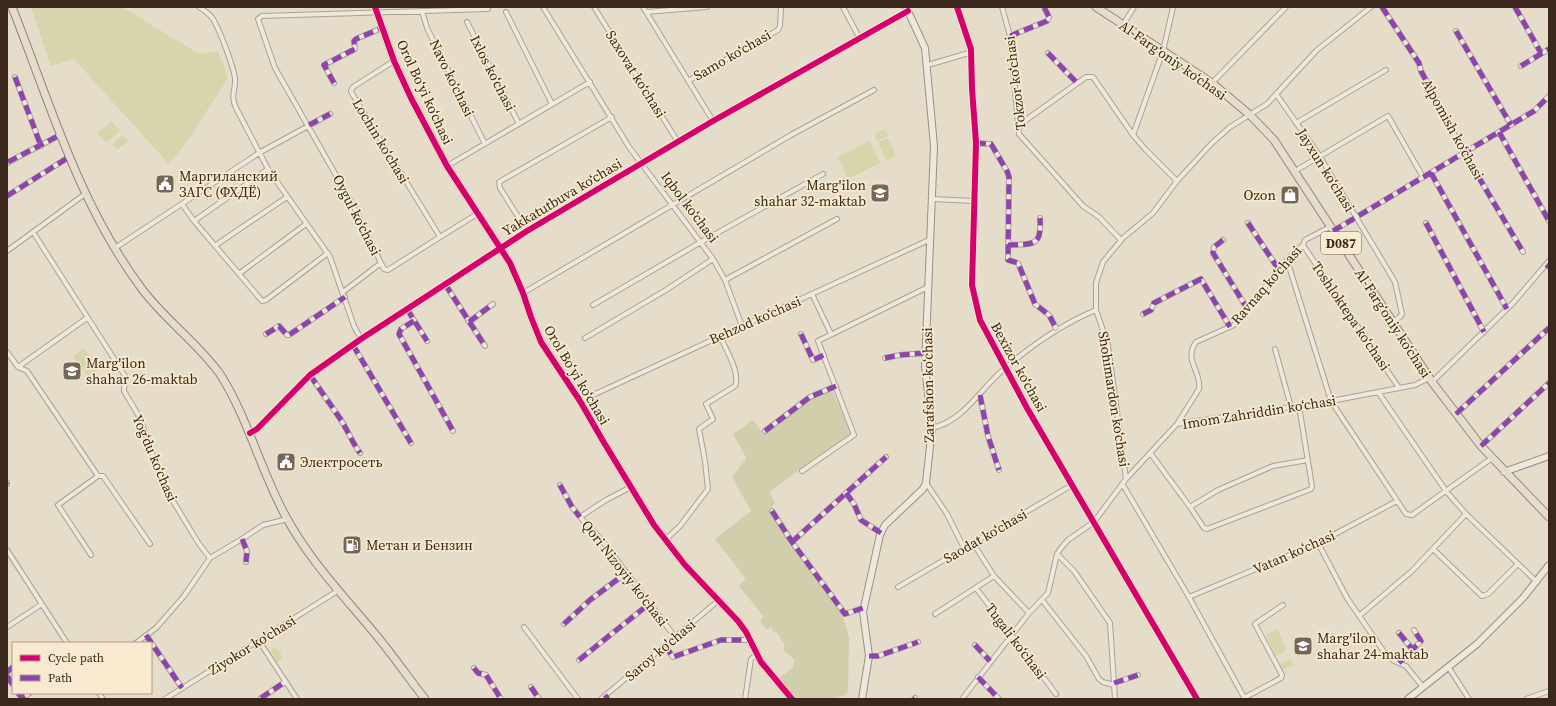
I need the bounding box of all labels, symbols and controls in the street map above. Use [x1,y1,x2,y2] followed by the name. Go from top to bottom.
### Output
[1115,15,1231,105] street label: Al-Fargʻoniy koʻchasi
[689,25,775,85] street label: Samo koʻchasi
[601,26,671,122] street label: Saxovat koʻchasi
[465,32,521,114] street label: Ixlos koʻchasi
[999,35,1031,131] street label: Tokzor koʻchasi
[392,36,458,148] street label: Orol Boʻyi koʻchasi
[425,36,479,120] street label: Navo koʻchasi
[1417,75,1489,183] street label: Alpomish koʻchasi
[348,95,414,187] street label: Lochin koʻchasi
[1292,123,1360,216] street label: Jayxun koʻchasi
[498,153,626,241] street label: Yakkatutbuva koʻchasi
[179,166,278,202] place label: Маргиланский ЗАГС (ФХДЁ)
[657,167,723,247] street label: Iqbol koʻchasi
[328,171,386,259] street label: Oygul koʻchasi
[154,173,176,195] public building icon: Маргиланский ЗАГС (ФХДЁ)
[754,175,867,211] place label: Marg'ilon shahar 32-maktab
[869,182,891,204] school or university icon: Marg'ilon shahar 32-maktab
[1279,184,1301,206] shop icon: Ozon
[1244,185,1277,205] place label: Ozon
[1321,232,1361,254] road number: D087
[1226,241,1306,329] street label: Ravnaq koʻchasi
[1307,257,1395,375] street label: Toshloktepa koʻchasi
[1350,264,1436,382] street label: Al-Fargʻoniy koʻchasi
[706,291,804,349] street label: Behzod koʻchasi
[986,319,1052,415] street label: Bexizor koʻchasi
[539,321,615,429] street label: Orol Boʻyi koʻchasi
[917,327,939,443] street label: Zarafshon koʻchasi
[1093,330,1135,468] street label: Shohimardon koʻchasi
[86,353,198,389] place label: Marg'ilon shahar 26-maktab
[61,360,83,382] school or university icon: Marg'ilon shahar 26-maktab
[1181,390,1337,434] street label: Imom Zahriddin koʻchasi
[128,411,182,505] street label: Yogʻdu koʻchasi
[275,451,297,473] public building icon: Электросеть
[300,452,383,472] place label: Электросеть
[939,504,1031,568] street label: Saodat koʻchasi
[577,516,673,630] street label: Qori Nizoyiy ko'chasi
[1250,525,1338,579] street label: Vatan koʻchasi
[341,534,363,556] fuel station icon: Метан и Бензин
[366,535,473,555] place label: Метан и Бензин
[981,599,1051,683] street label: Tugali koʻchasi
[205,610,299,680] street label: Ziyokor ko'chasi
[620,614,700,686] street label: Saroy ko'chasi
[1317,628,1429,664] place label: Marg'ilon shahar 24-maktab
[1292,635,1314,657] school or university icon: Marg'ilon shahar 24-maktab
[12,642,152,694] legend
[48,650,104,666] text: Cycle path
[48,670,72,686] text: Path

